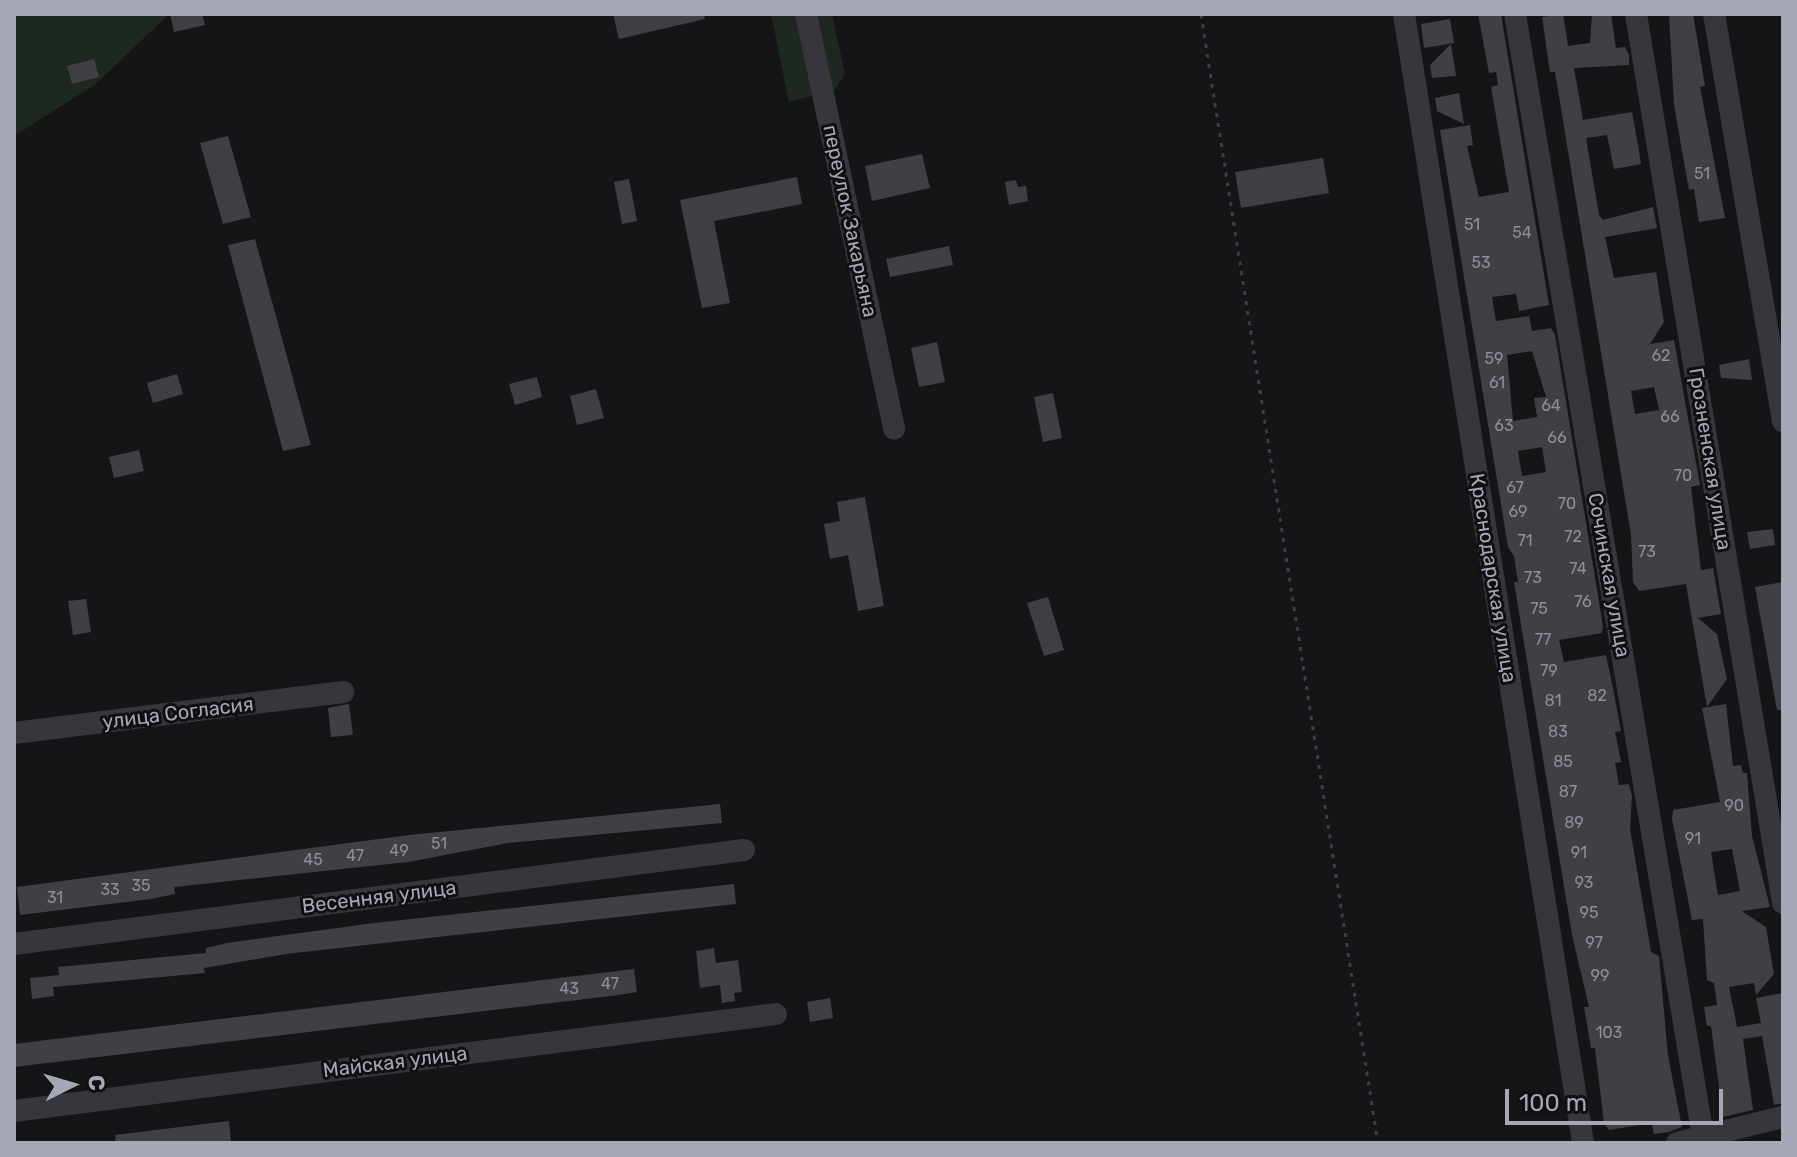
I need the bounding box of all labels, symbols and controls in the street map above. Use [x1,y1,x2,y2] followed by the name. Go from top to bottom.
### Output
[818,123,882,319] street label: переулок Закарьяна
[1694,164,1710,184] house number: 51
[1464,215,1480,235] house number: 51
[1512,223,1532,243] house number: 54
[1471,253,1491,273] house number: 53
[1651,346,1671,366] house number: 62
[1485,349,1503,369] house number: 59
[1684,366,1736,552] street label: Грозненская улица
[1489,373,1505,393] house number: 61
[1541,396,1561,416] house number: 64
[1660,407,1680,427] house number: 66
[1494,416,1514,436] house number: 63
[1547,428,1567,448] house number: 66
[1674,466,1692,486] house number: 70
[1465,472,1521,684] street label: Краснодарская улица
[1506,478,1524,498] house number: 67
[1583,491,1635,659] street label: Сочинская улица
[1558,494,1576,514] house number: 70
[1508,502,1528,522] house number: 69
[1564,527,1582,547] house number: 72
[1517,531,1533,551] house number: 71
[1638,542,1656,562] house number: 73
[1569,559,1587,579] house number: 74
[1524,568,1542,588] house number: 73
[1574,592,1592,612] house number: 76
[1530,599,1548,619] house number: 75
[1535,630,1551,650] house number: 77
[1540,661,1558,681] house number: 79
[1587,686,1607,706] house number: 82
[1544,691,1562,711] house number: 81
[101,692,255,734] street label: улица Согласия
[1548,722,1568,742] house number: 83
[1553,752,1573,772] house number: 85
[1559,782,1577,802] house number: 87
[1724,796,1744,816] house number: 90
[1564,813,1584,833] house number: 89
[1685,829,1701,849] house number: 91
[431,834,447,854] house number: 51
[389,841,409,861] house number: 49
[1571,843,1587,863] house number: 91
[346,846,364,866] house number: 47
[303,850,323,870] house number: 45
[1575,873,1593,893] house number: 93
[131,876,151,896] house number: 35
[300,876,458,918] street label: Весенняя улица
[100,880,120,900] house number: 33
[47,888,63,908] house number: 31
[1580,903,1598,923] house number: 95
[1585,933,1603,953] house number: 97
[1591,966,1609,986] house number: 99
[601,974,619,994] house number: 47
[559,979,579,999] house number: 43
[1596,1023,1622,1043] house number: 103
[321,1041,469,1083] street label: Майская улица
[32,1045,112,1125] north arrow
[1509,1073,1727,1123] scale bar
[82,1074,111,1092] text: С
[1519,1089,1587,1117] text: 100 m

